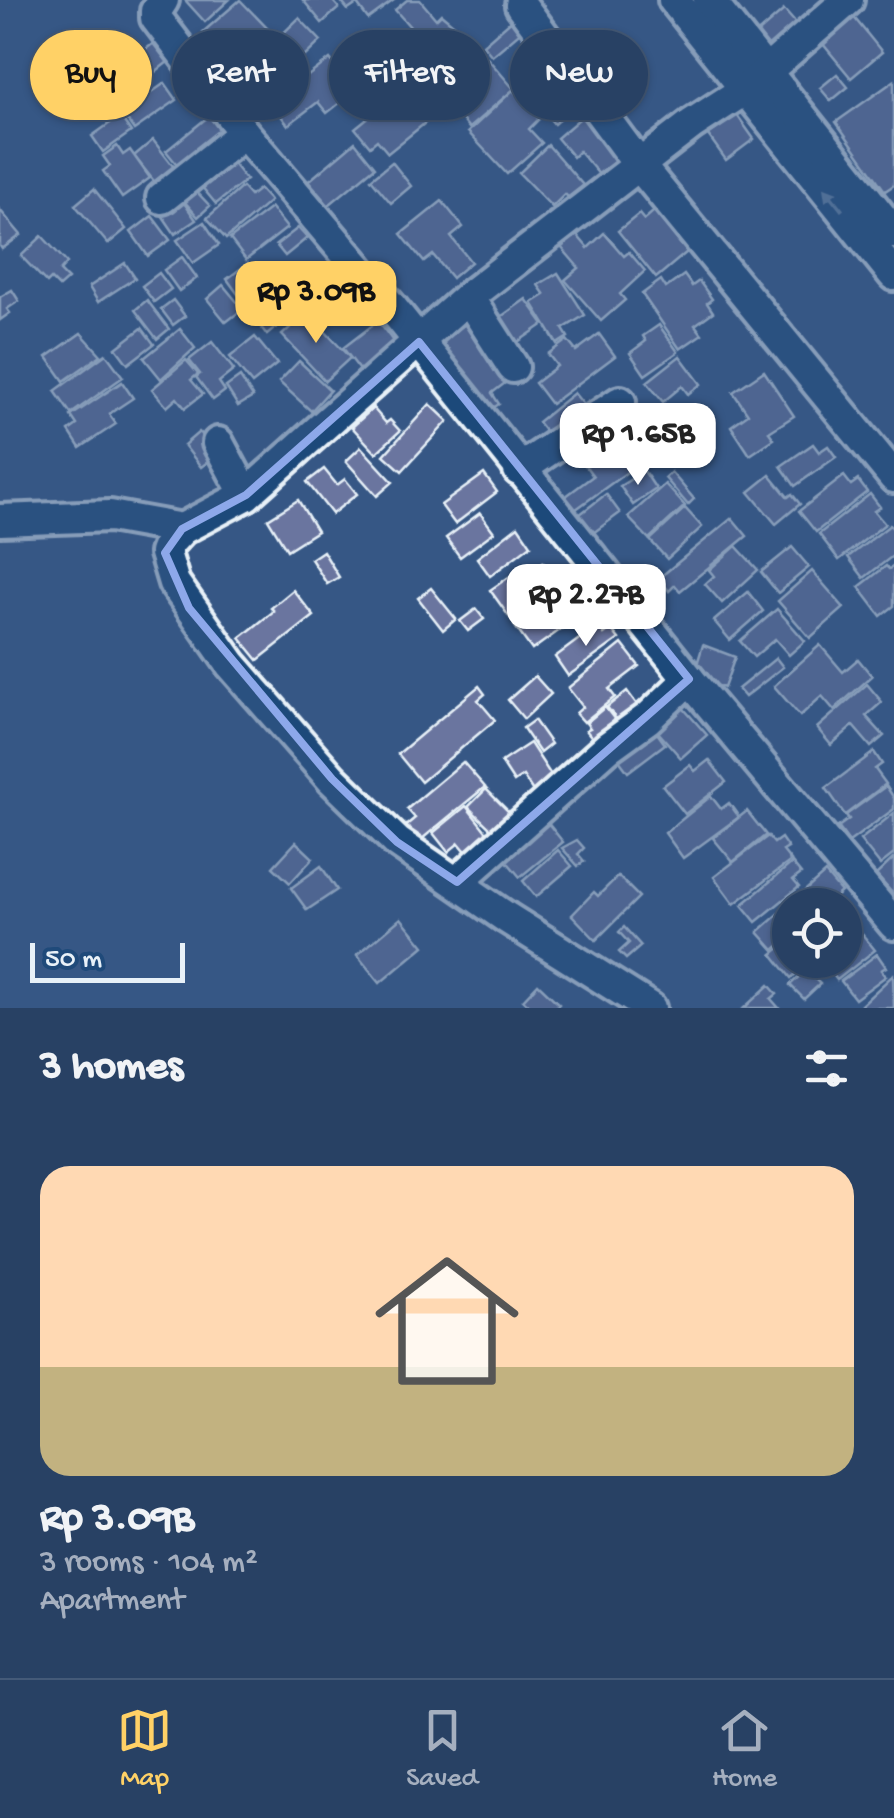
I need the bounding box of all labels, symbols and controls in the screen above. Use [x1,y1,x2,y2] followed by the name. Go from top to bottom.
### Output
[30,30,152,120] chip: Buy
[172,30,309,120] chip: Rent
[329,30,490,120] chip: Filters
[510,30,648,120] chip: New
[823,186,844,211] one-way arrow
[213,261,419,346] pin: Rp 3.09B
[257,274,375,312] text: Rp 3.09B
[535,403,741,488] pin: Rp 1.65B
[582,416,694,454] text: Rp 1.65B
[483,564,689,649] pin: Rp 2.27B
[529,577,643,615] text: Rp 2.27B
[772,888,862,978] map controls
[772,888,862,978] button: locate
[30,938,185,983] scale bar
[45,944,102,977] text: 50 m
[799,1041,854,1096] icon: filters
[40,1044,183,1093] text: 3 homes
[357,1231,537,1411] icon: home
[40,1496,194,1545] text: Rp 3.09B
[40,1545,258,1583] text: 3 rooms · 104 m²
[40,1583,184,1621] text: Apartment
[117,1703,172,1796] tab: Map
[406,1703,478,1796] tab: Saved
[712,1703,777,1796] tab: Home

